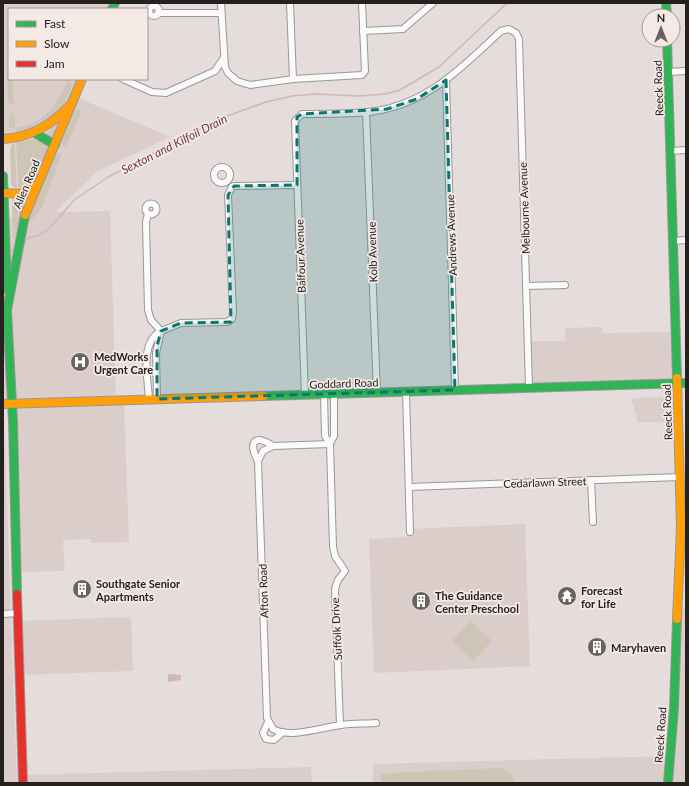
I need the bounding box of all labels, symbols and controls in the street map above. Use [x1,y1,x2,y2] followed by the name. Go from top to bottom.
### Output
[8,8,148,80] legend
[641,8,681,48] north arrow
[657,11,665,24] text: N
[44,16,66,31] text: Fast
[44,36,70,51] text: Slow
[44,56,65,71] text: Jam
[651,60,665,116] street label: Reeck Road
[118,111,230,177] water label: Sexton and Kilfoil Drain
[10,158,42,210] street label: Allen Road
[516,162,532,254] street label: Melbourne Avenue
[443,194,459,276] street label: Andrews Avenue
[292,219,308,293] street label: Balfour Avenue
[364,221,380,283] street label: Kolb Avenue
[94,350,153,376] place label: MedWorks Urgent Care
[69,351,91,373] hospital icon: MedWorks Urgent Care
[309,375,379,391] street label: Goddard Road
[660,384,674,440] street label: Reeck Road
[503,474,587,490] street label: Cedarlawn Street
[256,564,270,618] street label: Afton Road
[95,577,181,603] place label: Southgate Senior Apartments
[71,578,93,600] building icon: Southgate Senior Apartments
[581,584,624,610] place label: Forecast for Life
[556,585,578,607] temple icon: Forecast for Life
[435,589,519,615] place label: The Guidance Center Preschool
[410,590,432,612] building icon: The Guidance Center Preschool
[328,597,344,661] street label: Suffolk Drive
[586,636,608,658] building icon: Maryhaven
[611,641,666,654] place label: Maryhaven
[652,707,668,763] street label: Reeck Road

